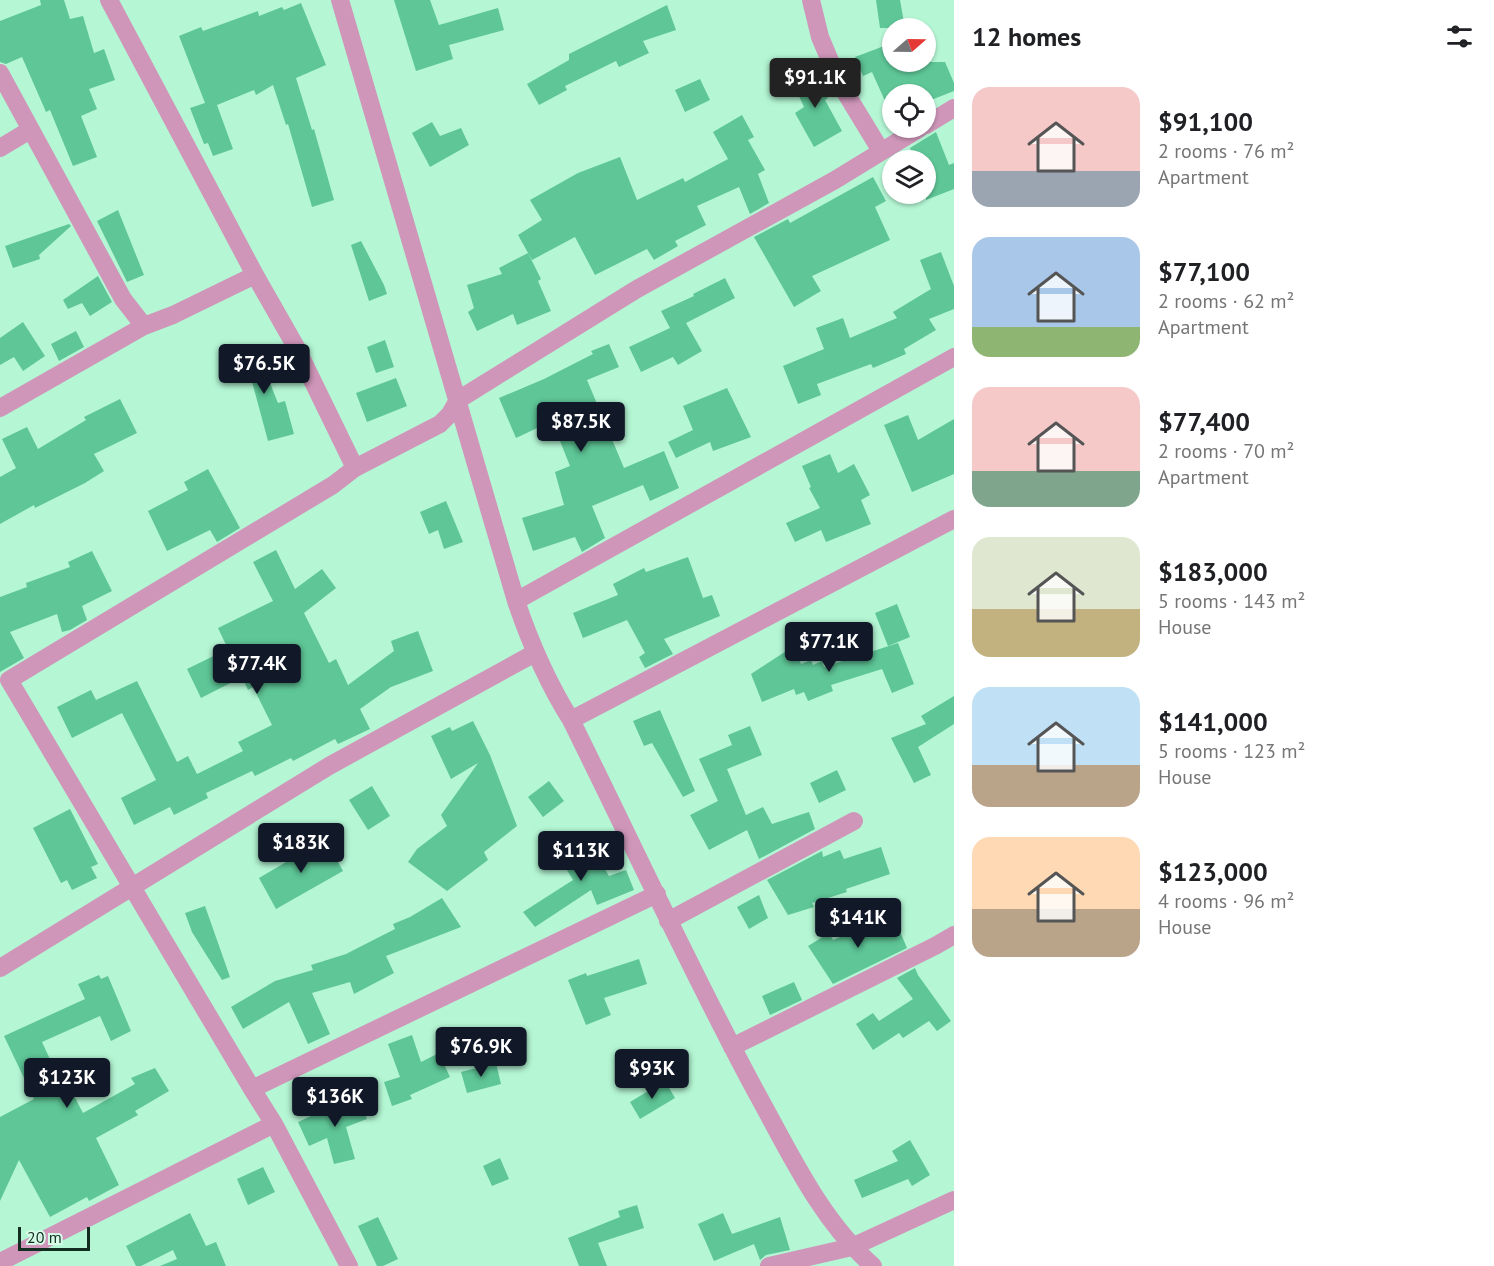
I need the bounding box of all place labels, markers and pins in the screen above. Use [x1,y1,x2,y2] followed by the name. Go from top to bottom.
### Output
[766,58,864,109] pin: $91.1K
[215,344,313,395] pin: $76.5K
[532,402,630,453] pin: $87.5K
[780,622,878,673] pin: $77.1K
[208,644,306,695] pin: $77.4K
[259,823,343,874] pin: $183K
[539,831,623,882] pin: $113K
[816,898,900,949] pin: $141K
[432,1027,530,1078] pin: $76.9K
[616,1049,688,1100] pin: $93K
[25,1058,109,1109] pin: $123K
[293,1077,377,1128] pin: $136K

